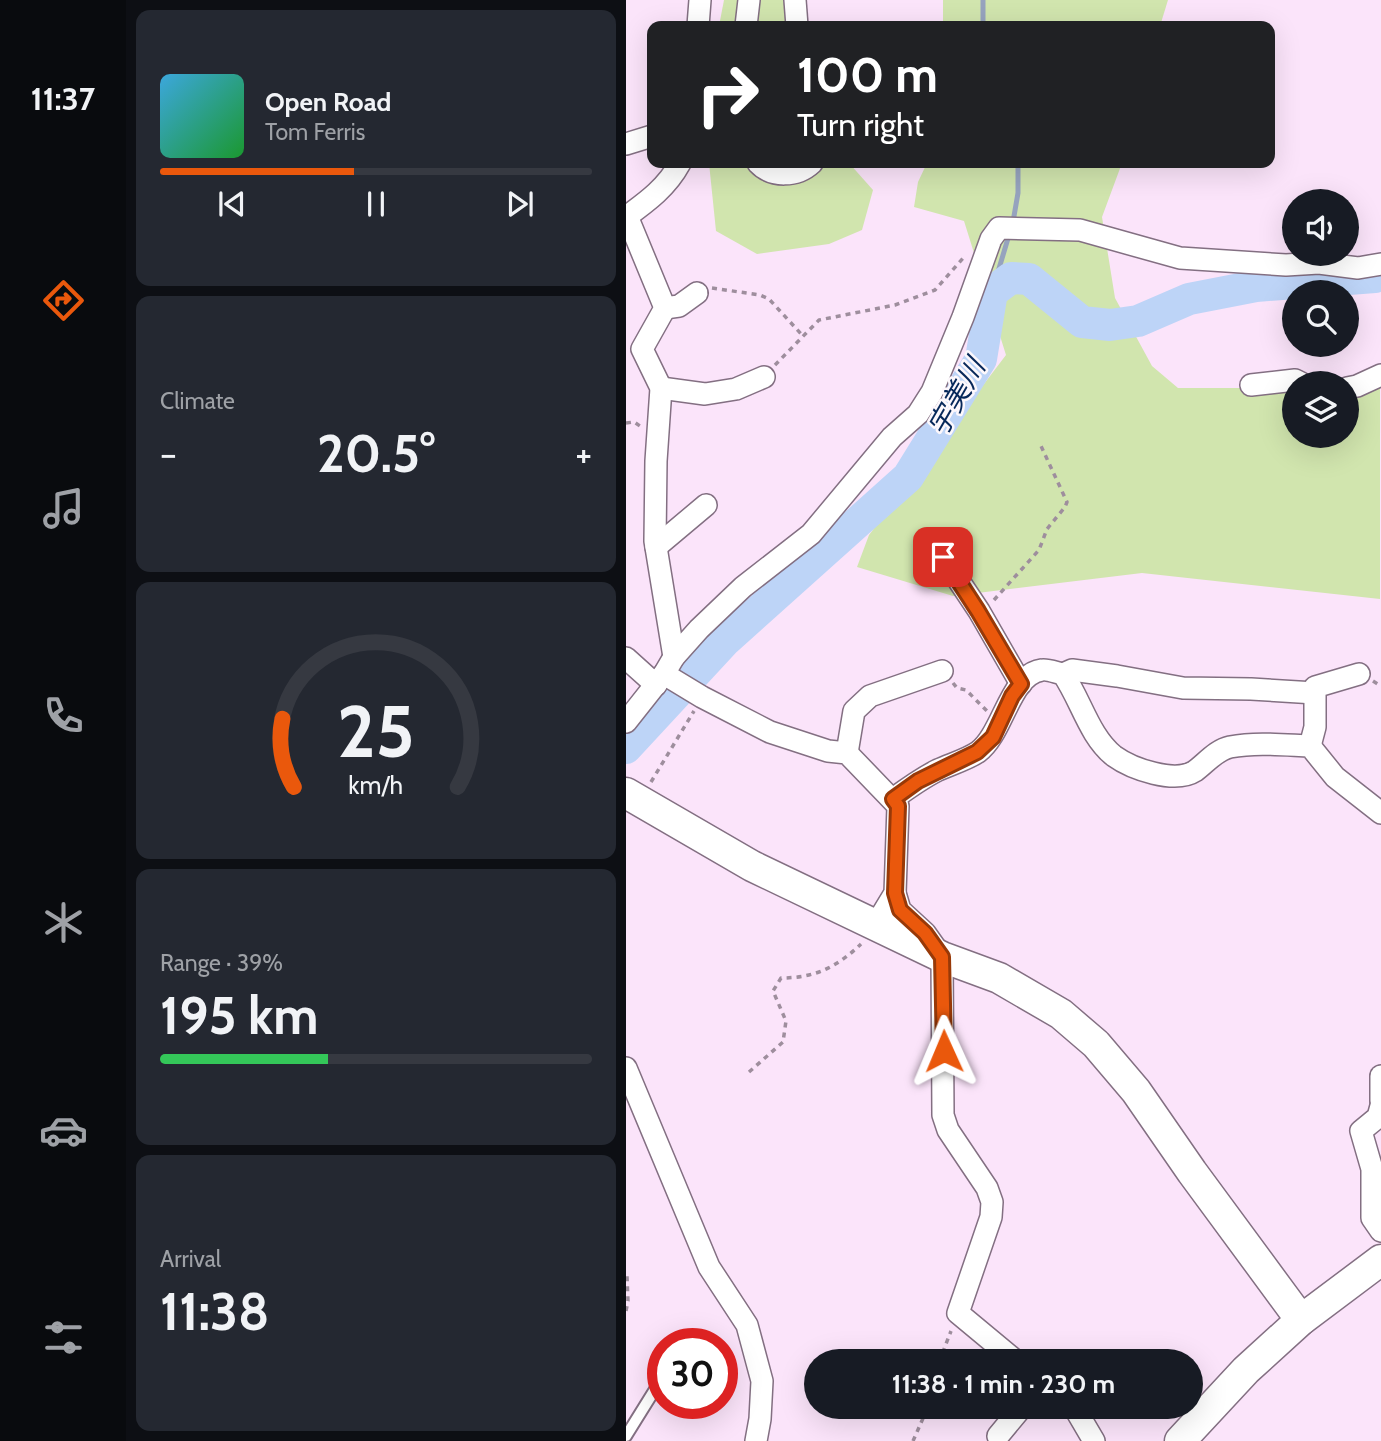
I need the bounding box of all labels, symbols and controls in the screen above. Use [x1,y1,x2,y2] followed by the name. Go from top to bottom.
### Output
[797,45,938,104] text: 100 m
[682,49,773,140] icon: right
[31,79,95,118] text: 11:37
[265,86,391,118] text: Open Road
[797,105,924,144] text: Turn right
[265,118,365,146] text: Tom Ferris
[213,185,251,223] icon: previous
[357,185,395,223] icon: pause
[501,185,539,223] icon: next
[1282,189,1359,448] map controls
[1282,189,1359,266] button: sound
[39,276,88,325] icon: directions
[1282,280,1359,357] button: search
[920,350,993,442] water label: 宇美川
[1282,371,1359,448] button: layers
[160,387,235,415] text: Climate
[317,422,435,485] text: 20.5°
[160,430,177,477] text: −
[575,430,592,477] text: +
[39,484,88,533] icon: music
[913,527,973,587] pin
[924,538,962,576] icon: arrive
[337,687,415,775] text: 25
[39,691,88,740] icon: phone
[349,769,403,799] text: km/h
[39,898,88,947] icon: climate
[160,949,283,977] text: Range · 39%
[160,984,318,1047] text: 195 km
[907,1014,981,1088] position arrow
[39,1106,88,1155] icon: car
[160,1245,221,1273] text: Arrival
[160,1280,269,1343] text: 11:38
[39,1313,88,1362] icon: filters
[647,1328,738,1419] speed limit sign: 30
[892,1368,1115,1400] text: 11:38 · 1 min · 230 m

